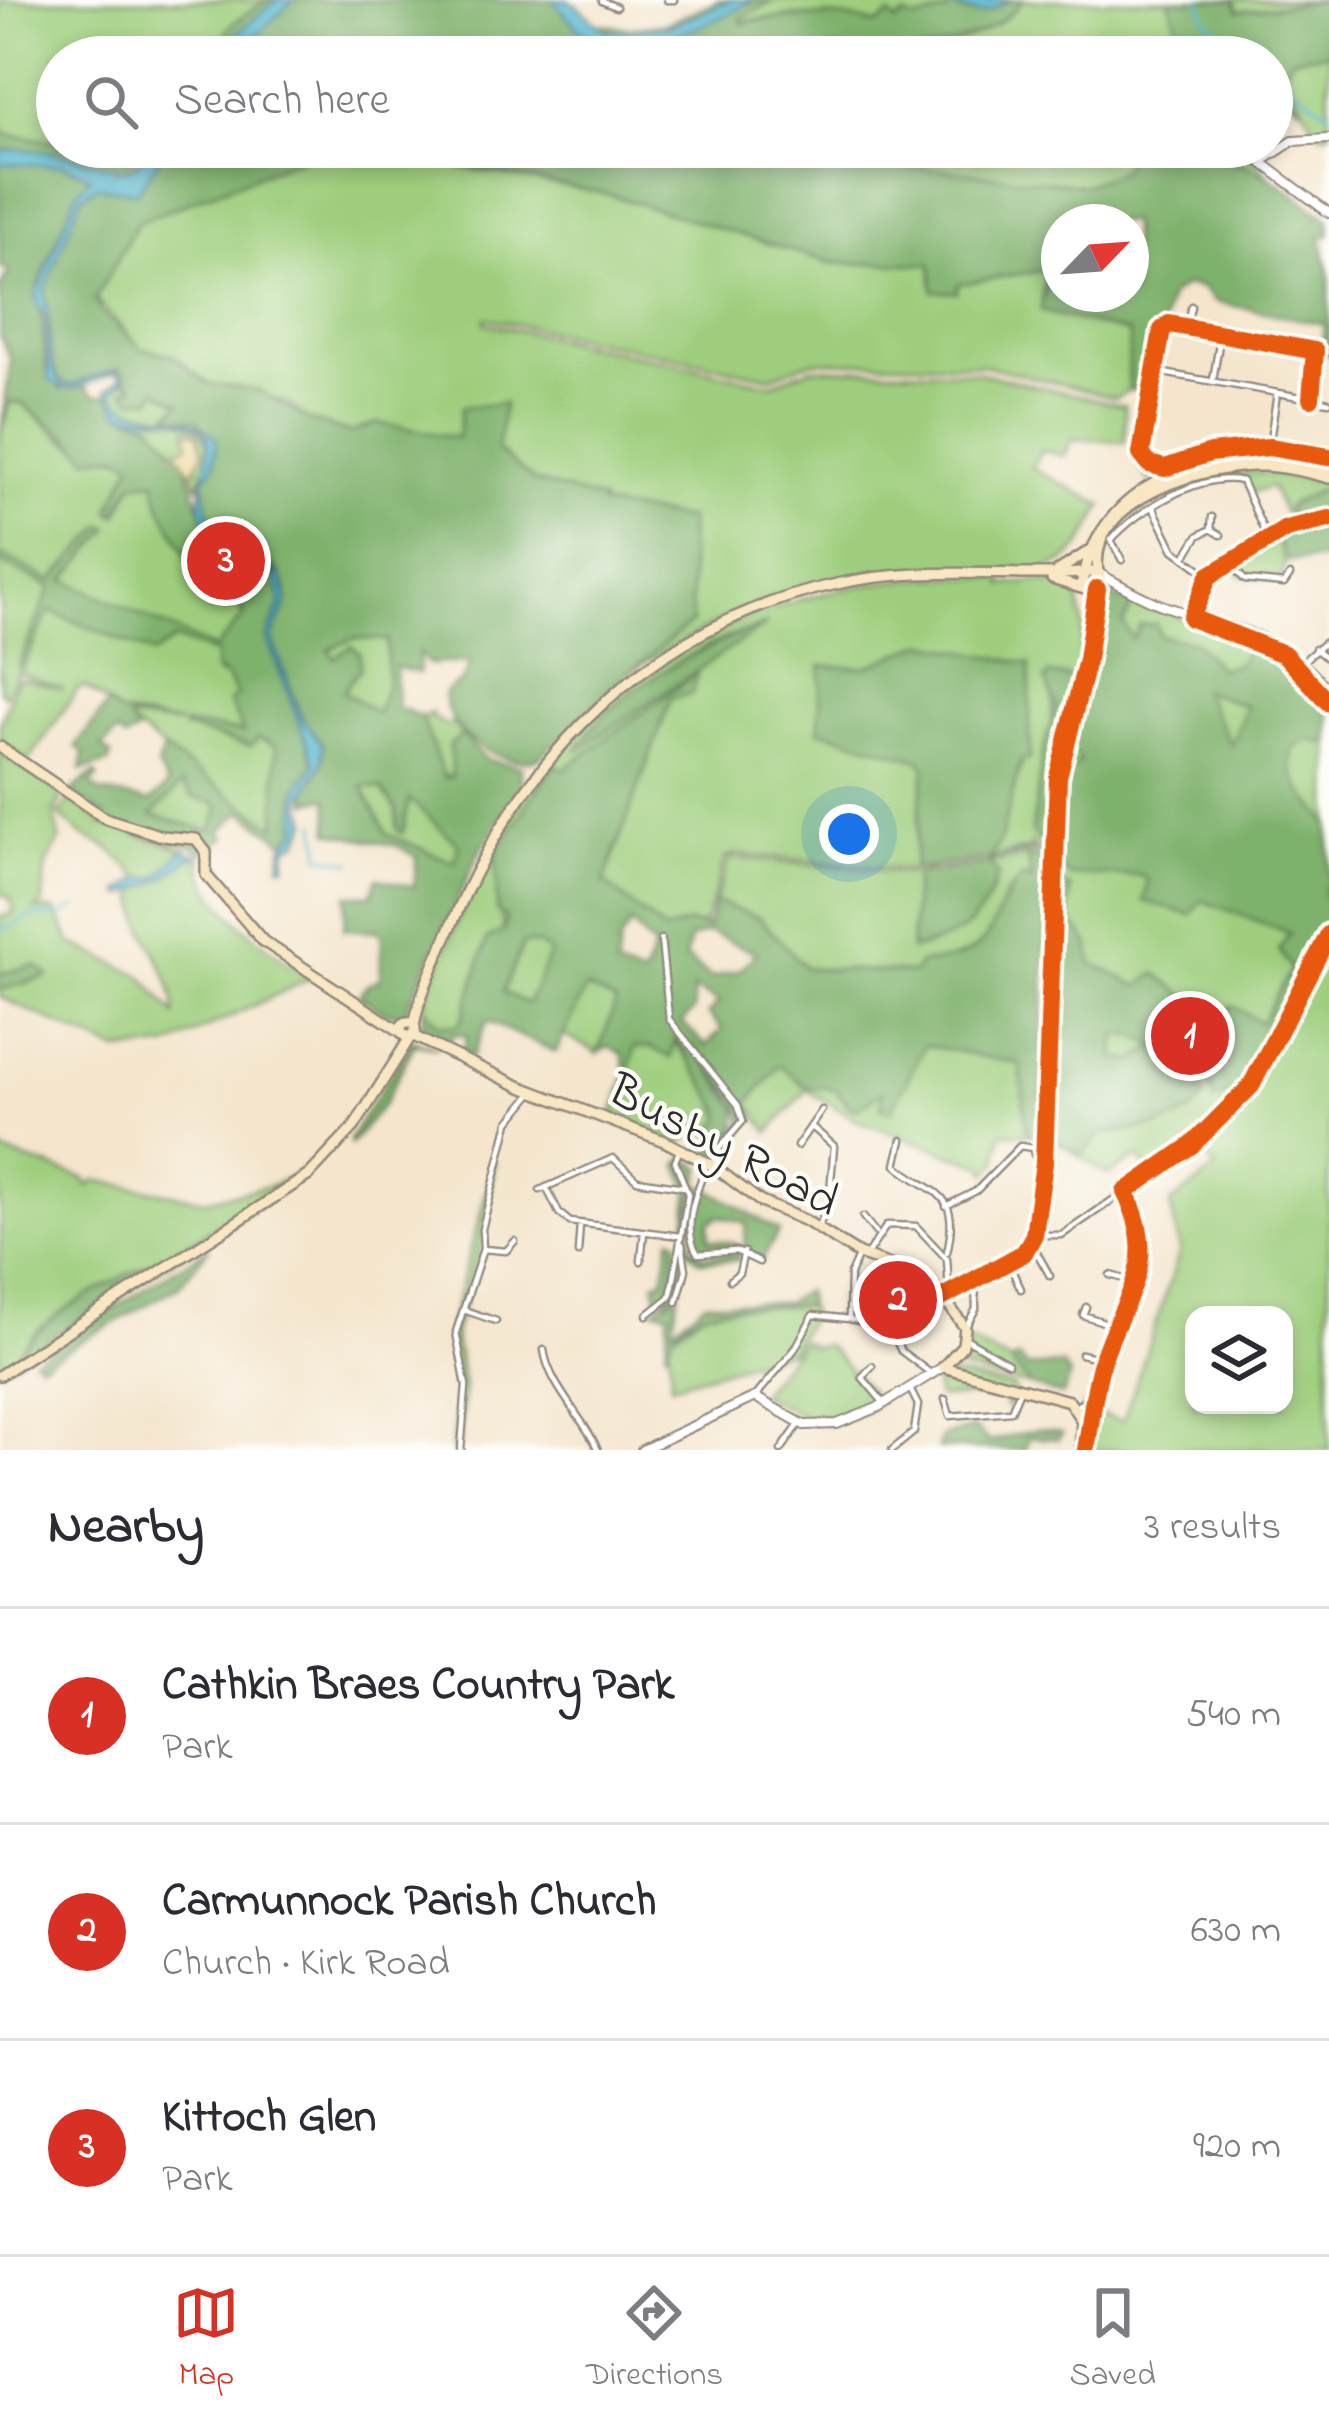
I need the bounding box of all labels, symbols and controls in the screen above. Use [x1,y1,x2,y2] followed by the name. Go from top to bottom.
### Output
[36,36,1293,168] search box
[78,69,144,135] icon: search
[174,69,390,135] text: Search here
[1041,204,1149,312] north arrow
[187,516,265,606] pin: 3
[819,804,879,864] your location
[1151,991,1229,1081] pin: 1
[594,1057,851,1238] street label: Busby Road
[859,1255,937,1345] pin: 2
[1185,1306,1293,1414] map controls
[1185,1306,1293,1414] button: layers
[48,1491,204,1566] text: Nearby
[1144,1500,1281,1557] text: 3 results
[162,1654,674,1720] text: Cathkin Braes Country Park
[81,1687,93,1744] text: 1
[1186,1687,1281,1744] text: 540 m
[162,1720,232,1777] text: Park
[162,1870,656,1936] text: Carmunnock Parish Church
[77,1903,97,1960] text: 2
[1191,1903,1281,1960] text: 630 m
[162,1936,450,1993] text: Church · Kirk Road
[162,2086,376,2152] text: Kittoch Glen
[79,2119,95,2176] text: 3
[1193,2119,1281,2176] text: 920 m
[162,2152,232,2209] text: Park
[173,2280,239,2400] tab: Map
[586,2280,723,2400] tab: Directions
[1070,2280,1156,2400] tab: Saved

